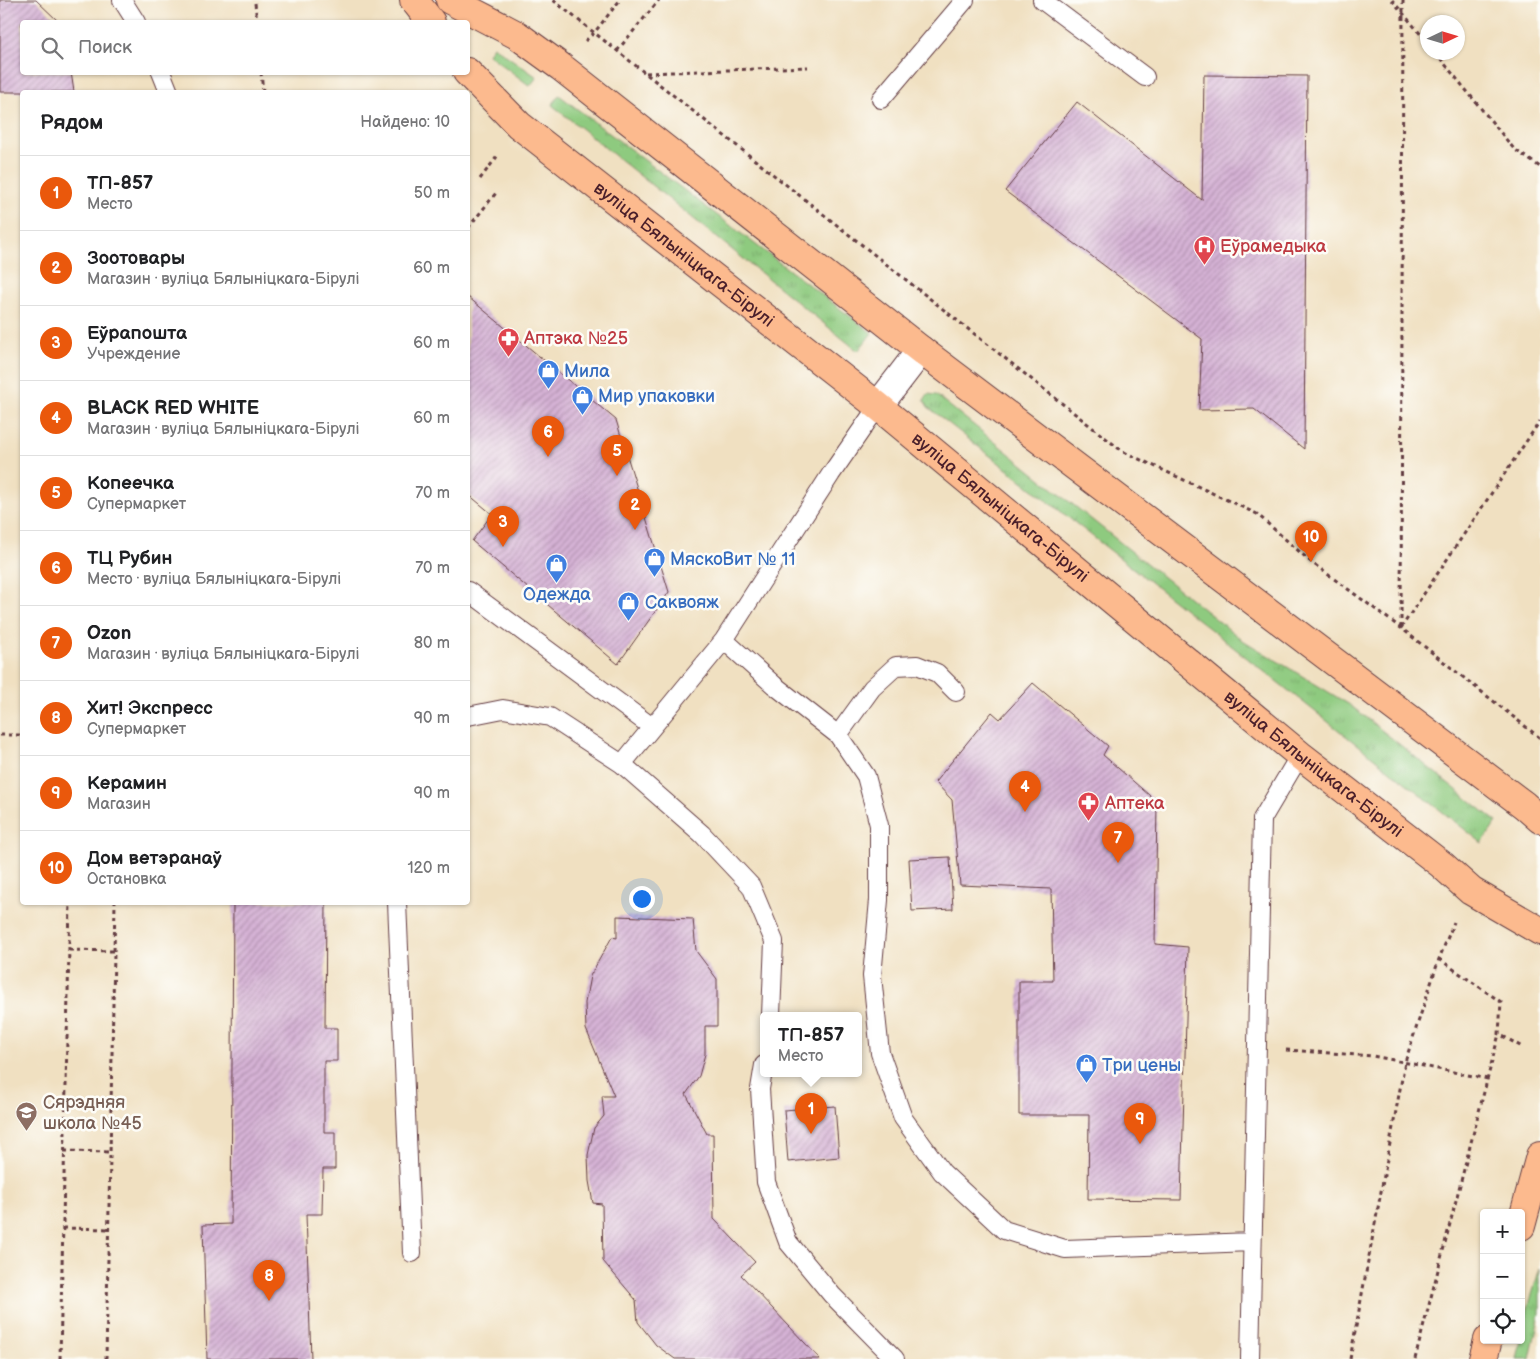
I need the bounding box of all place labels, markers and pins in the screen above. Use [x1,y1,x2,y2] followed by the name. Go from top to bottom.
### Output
[1192,234,1216,265] hospital icon: Еўрамедыка
[1220,236,1327,257] place label: Еўрамедыка
[496,326,520,357] pharmacy icon: Аптэка №25
[523,328,628,349] place label: Аптэка №25
[536,359,560,390] shop icon: Мила
[564,361,610,382] place label: Мила
[570,384,594,415] shop icon: Мир упаковки
[598,386,715,407] place label: Мир упаковки
[532,416,564,457] pin: 6
[601,435,633,476] pin: 5
[619,489,651,530] pin: 2
[487,506,519,547] pin: 3
[1295,521,1327,562] pin: 10
[642,547,666,578] shop icon: МяскоВит № 11
[670,549,795,570] place label: МяскоВит № 11
[545,552,569,583] shop icon: Одежда
[523,584,591,605] place label: Одежда
[617,590,641,621] shop icon: Саквояж
[645,592,719,613] place label: Саквояж
[1009,771,1041,812] pin: 4
[1077,791,1101,822] pharmacy icon: Аптека
[1104,793,1165,814] place label: Аптека
[1102,822,1134,863] pin: 7
[1074,1053,1098,1084] shop icon: Три цены
[1102,1055,1181,1076] place label: Три цены
[43,1092,142,1134] place label: Сярэдняя школа №45
[795,1093,827,1134] pin: 1
[15,1100,39,1131] school or university icon: Сярэдняя школа №45
[1124,1103,1156,1144] pin: 9
[253,1260,285,1301] pin: 8

